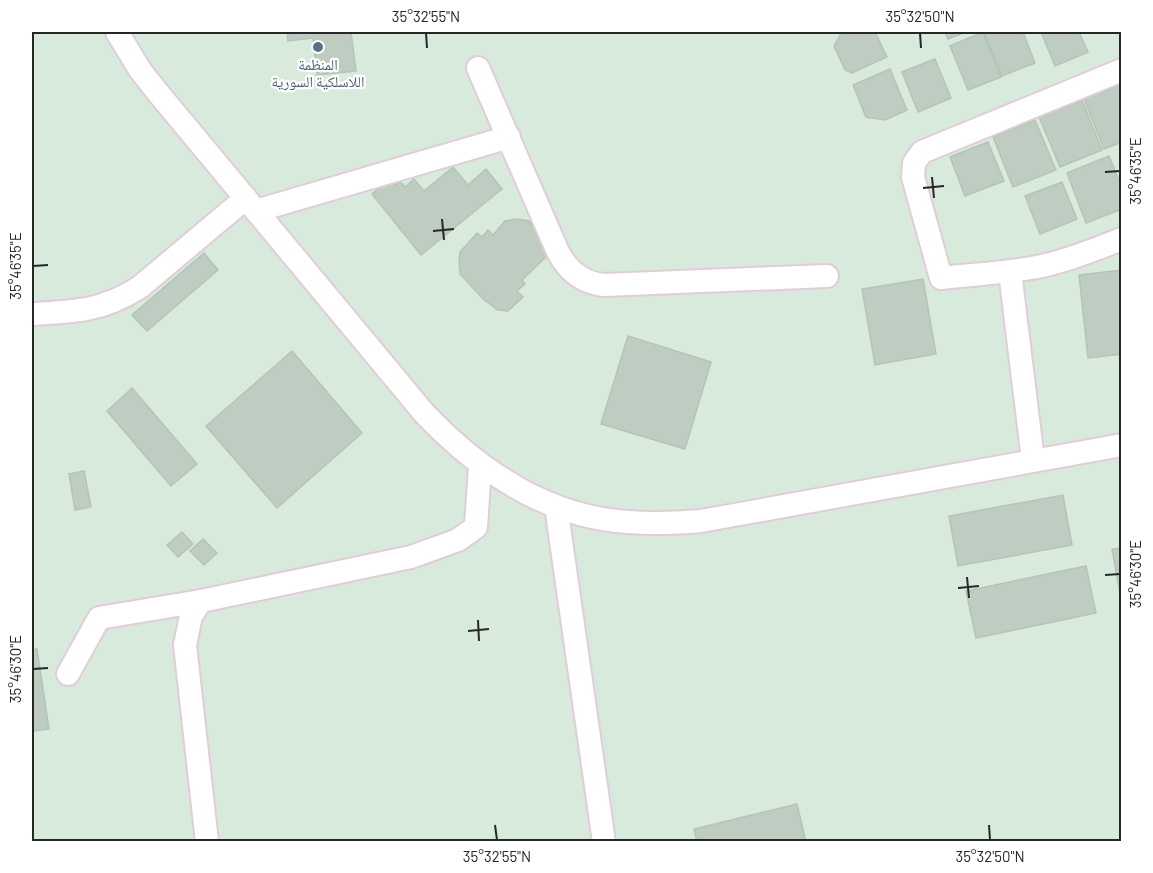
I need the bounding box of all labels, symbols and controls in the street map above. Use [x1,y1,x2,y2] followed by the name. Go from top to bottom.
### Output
[392,7,460,25] text: 35°32'55"N
[885,7,955,25] text: 35°32'50"N
[311,40,325,54] marker: المنظمة اللاسلكية السورية
[272,55,364,91] place label: المنظمة اللاسلكية السورية
[1126,137,1144,205] text: 35°46'35"E
[6,232,24,300] text: 35°46'35"E
[1126,540,1144,608] text: 35°46'30"E
[6,635,24,703] text: 35°46'30"E
[463,847,531,865] text: 35°32'55"N
[955,847,1025,865] text: 35°32'50"N

